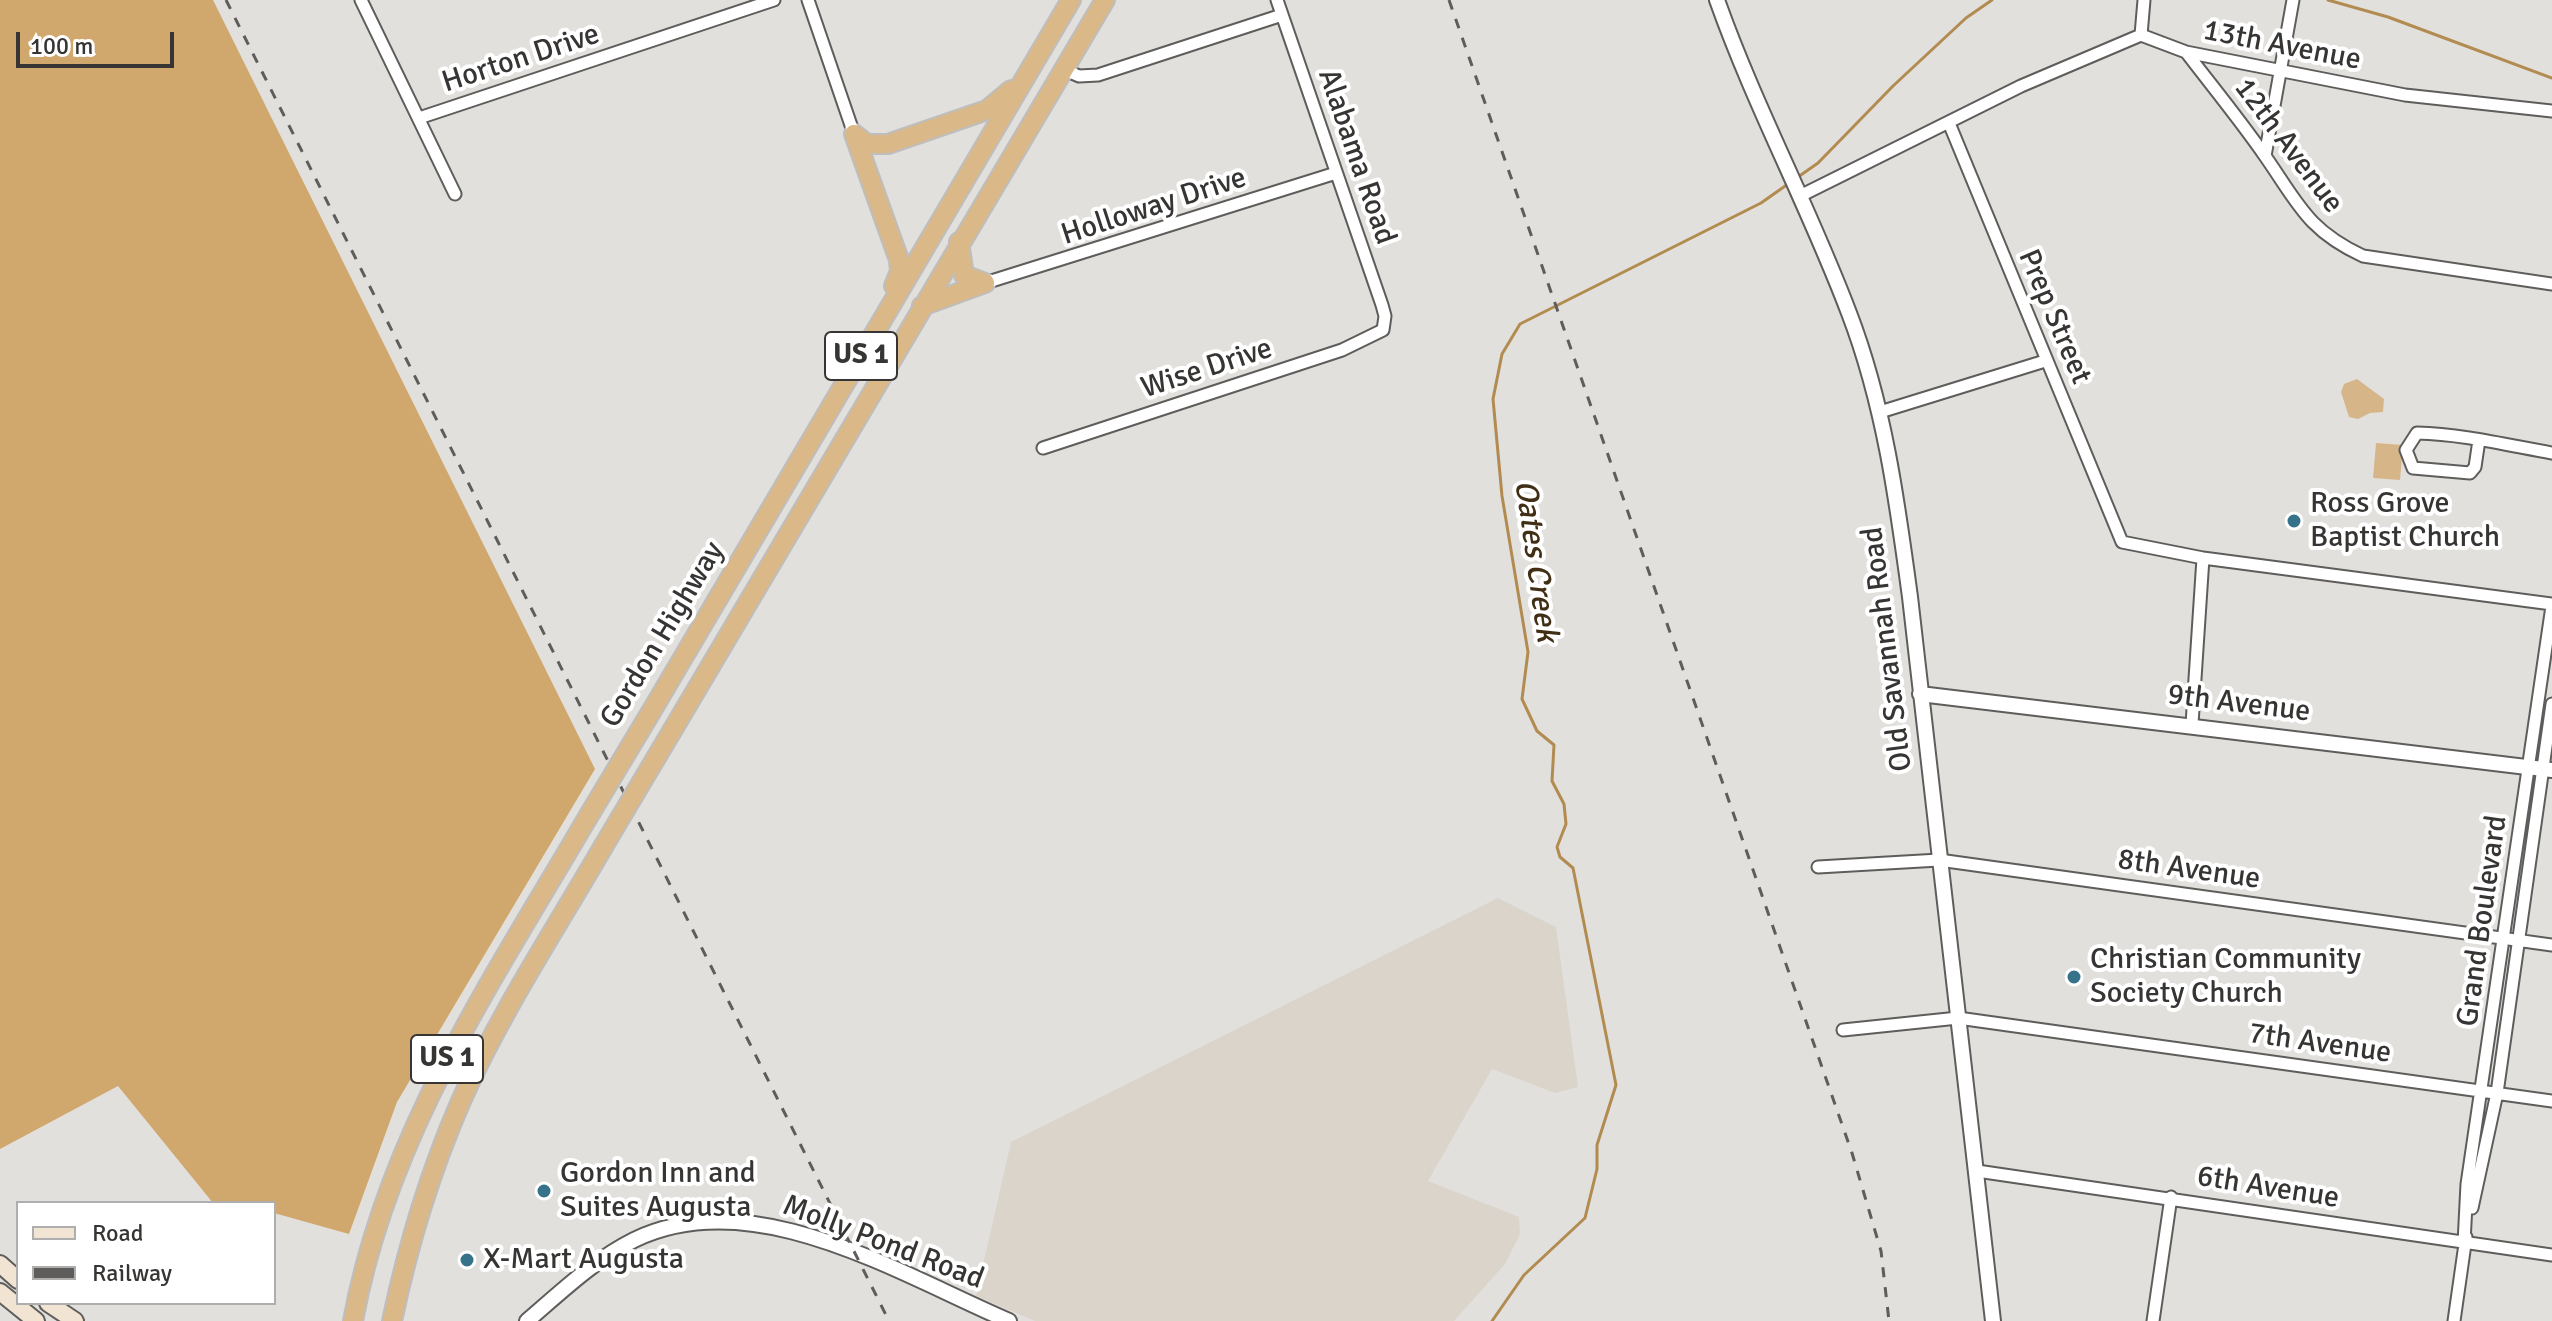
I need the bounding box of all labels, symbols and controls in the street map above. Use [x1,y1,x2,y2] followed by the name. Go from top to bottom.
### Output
[2200,13,2364,79] street label: 13th Avenue
[20,16,178,66] scale bar
[438,17,604,101] street label: Horton Drive
[30,31,93,61] text: 100 m
[1309,65,1403,249] street label: Alabama Road
[2226,71,2350,221] street label: 12th Avenue
[1057,160,1251,254] street label: Holloway Drive
[2010,244,2098,390] street label: Prep Street
[1137,331,1277,407] street label: Wise Drive
[825,332,897,380] road number: US 1
[1505,478,1565,644] water label: Oates Creek
[2310,486,2500,556] place label: Ross Grove Baptist Church
[2285,512,2303,530] marker: Ross Grove Baptist Church
[1855,525,1921,773] street label: Old Savannah Road
[593,536,733,734] street label: Gordon Highway
[2166,677,2312,731] street label: 9th Avenue
[2450,813,2516,1029] street label: Grand Boulevard
[2115,842,2263,898] street label: 8th Avenue
[2090,942,2361,1012] place label: Christian Community Society Church
[2065,968,2083,986] marker: Christian Community Society Church
[2246,1016,2394,1072] street label: 7th Avenue
[411,1035,483,1083] road number: US 1
[560,1156,756,1226] place label: Gordon Inn and Suites Augusta
[2194,1159,2342,1217] street label: 6th Avenue
[535,1182,553,1200] marker: Gordon Inn and Suites Augusta
[777,1188,989,1298] street label: Molly Pond Road
[16,1201,276,1305] legend
[92,1218,143,1248] text: Road
[483,1242,684,1278] place label: X-Mart Augusta
[458,1251,476,1269] marker: X-Mart Augusta
[92,1258,172,1288] text: Railway

